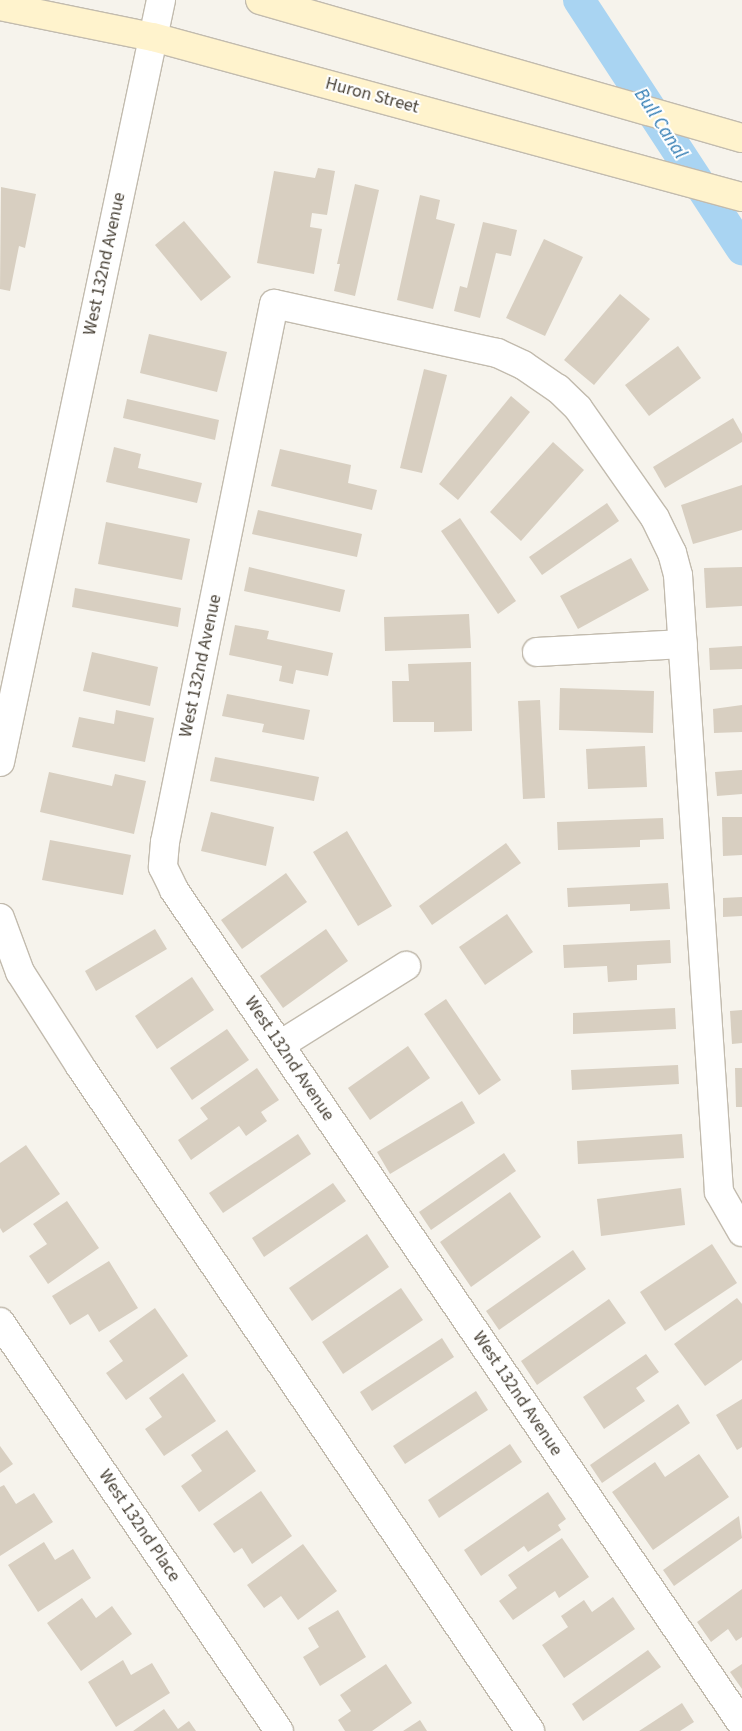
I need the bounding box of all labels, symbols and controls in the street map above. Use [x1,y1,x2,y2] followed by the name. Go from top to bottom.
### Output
[323,73,421,119] street label: Huron Street
[629,84,691,164] water label: Bull Canal
[79,191,131,337] street label: West 132nd Avenue
[175,593,227,739] street label: West 132nd Avenue
[239,993,339,1125] street label: West 132nd Avenue
[467,1328,567,1460] street label: West 132nd Avenue
[93,1466,185,1586] street label: West 132nd Place

